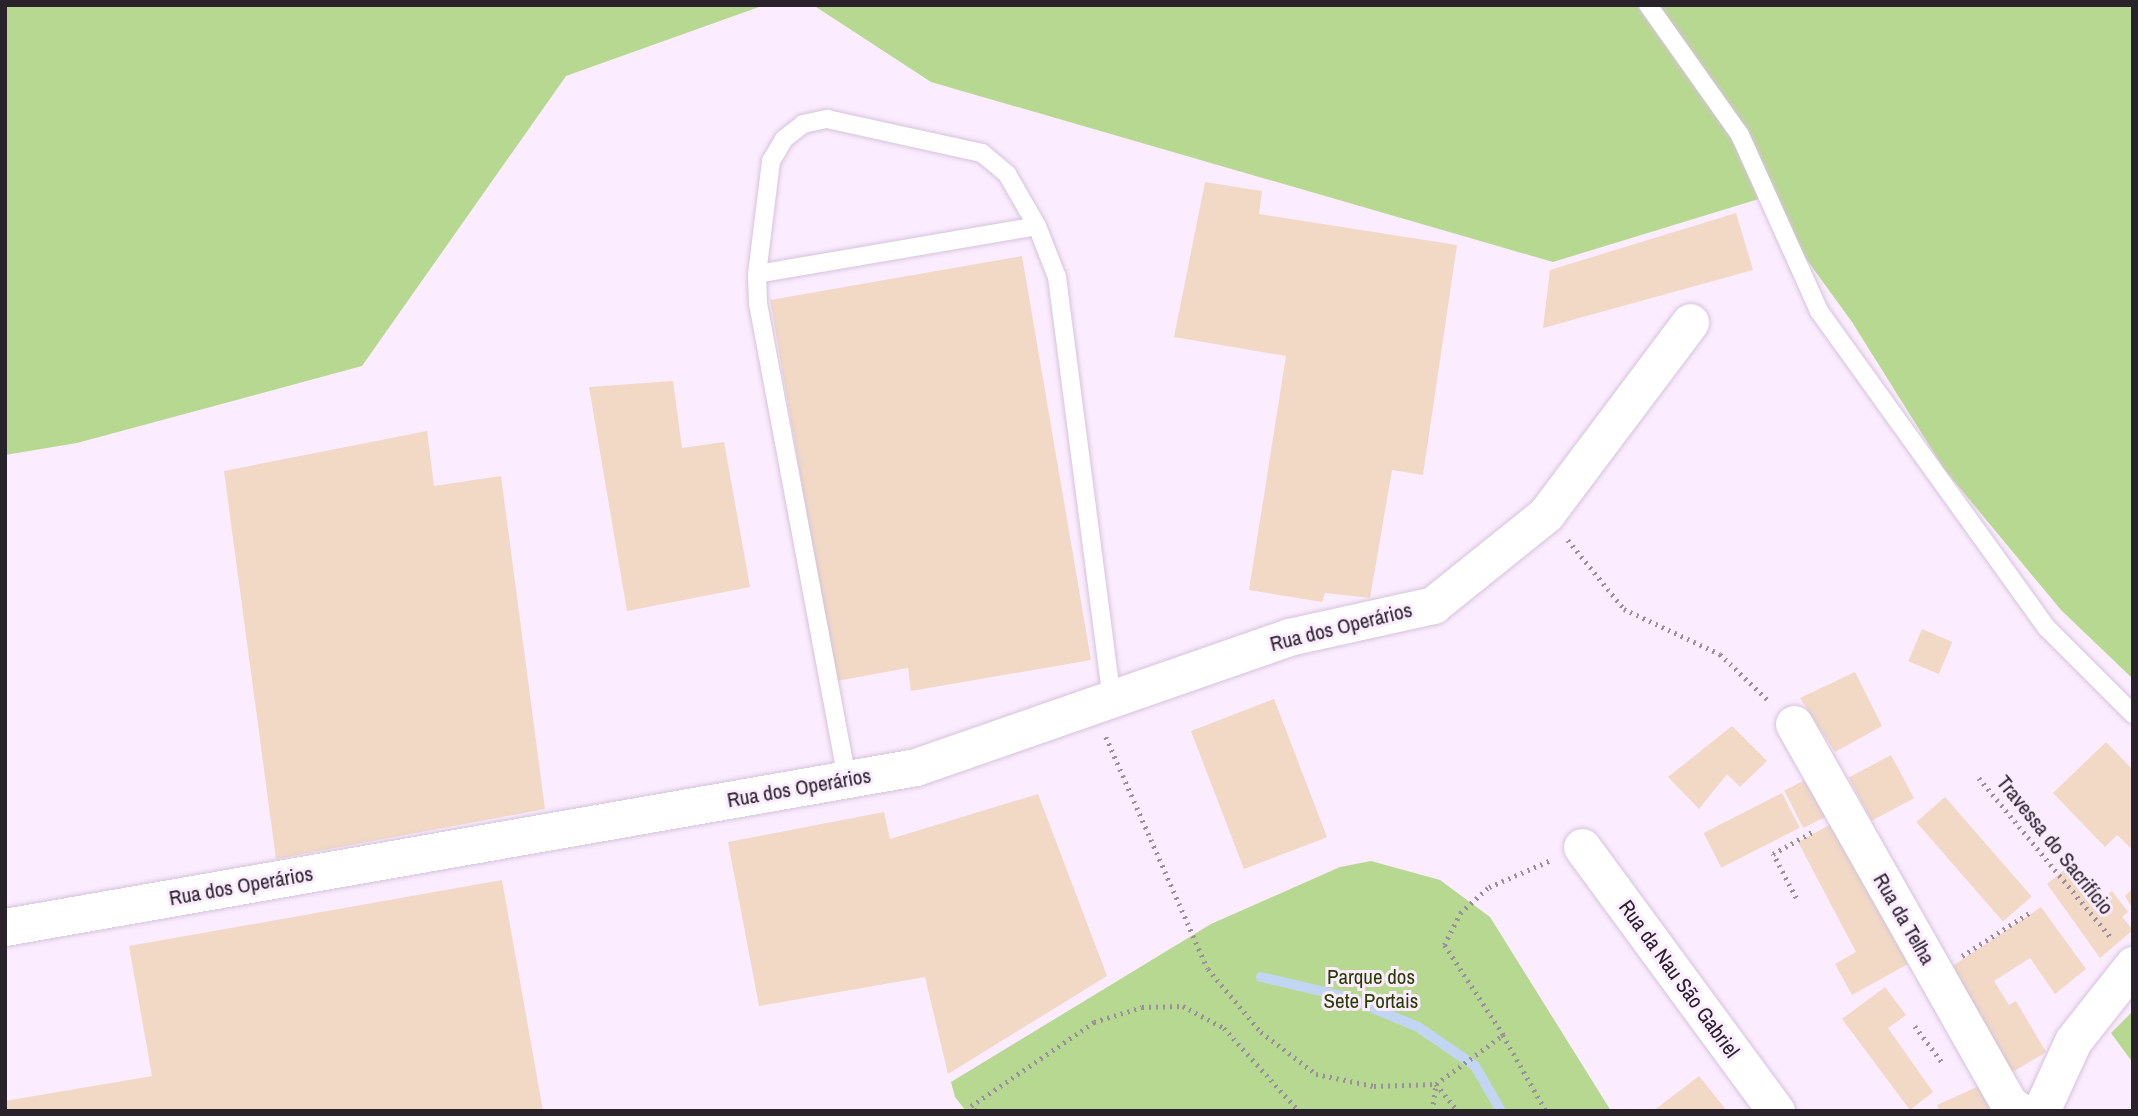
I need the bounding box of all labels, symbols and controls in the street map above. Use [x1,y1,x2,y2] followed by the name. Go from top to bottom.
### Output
[1267,597,1415,657] street label: Rua dos Operários
[725,763,873,813] street label: Rua dos Operários
[1991,770,2119,920] street label: Travessa do Sacrifício
[167,861,315,911] street label: Rua dos Operários
[1868,869,1940,969] street label: Rua da Telha
[1613,895,1745,1063] street label: Rua da Nau São Gabriel
[1324,964,1418,1014] park label: Parque dos Sete Portais

